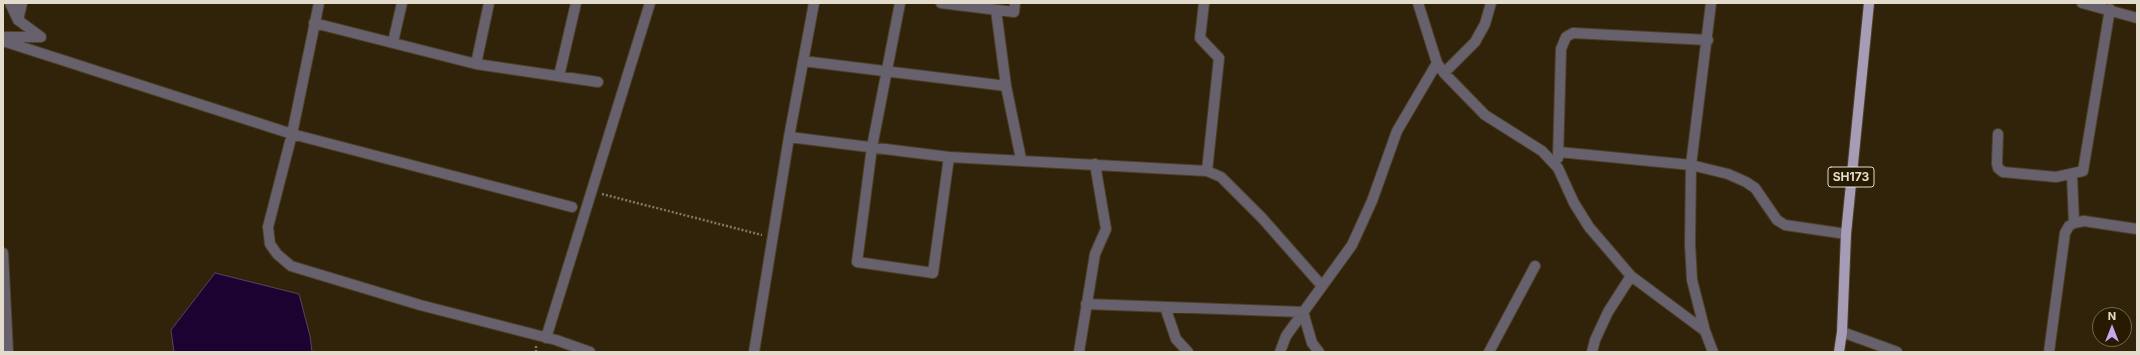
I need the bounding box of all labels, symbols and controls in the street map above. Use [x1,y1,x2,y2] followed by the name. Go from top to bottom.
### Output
[1828,167,1874,187] road number: SH173
[2092,307,2132,347] north arrow
[2108,309,2116,323] text: N

